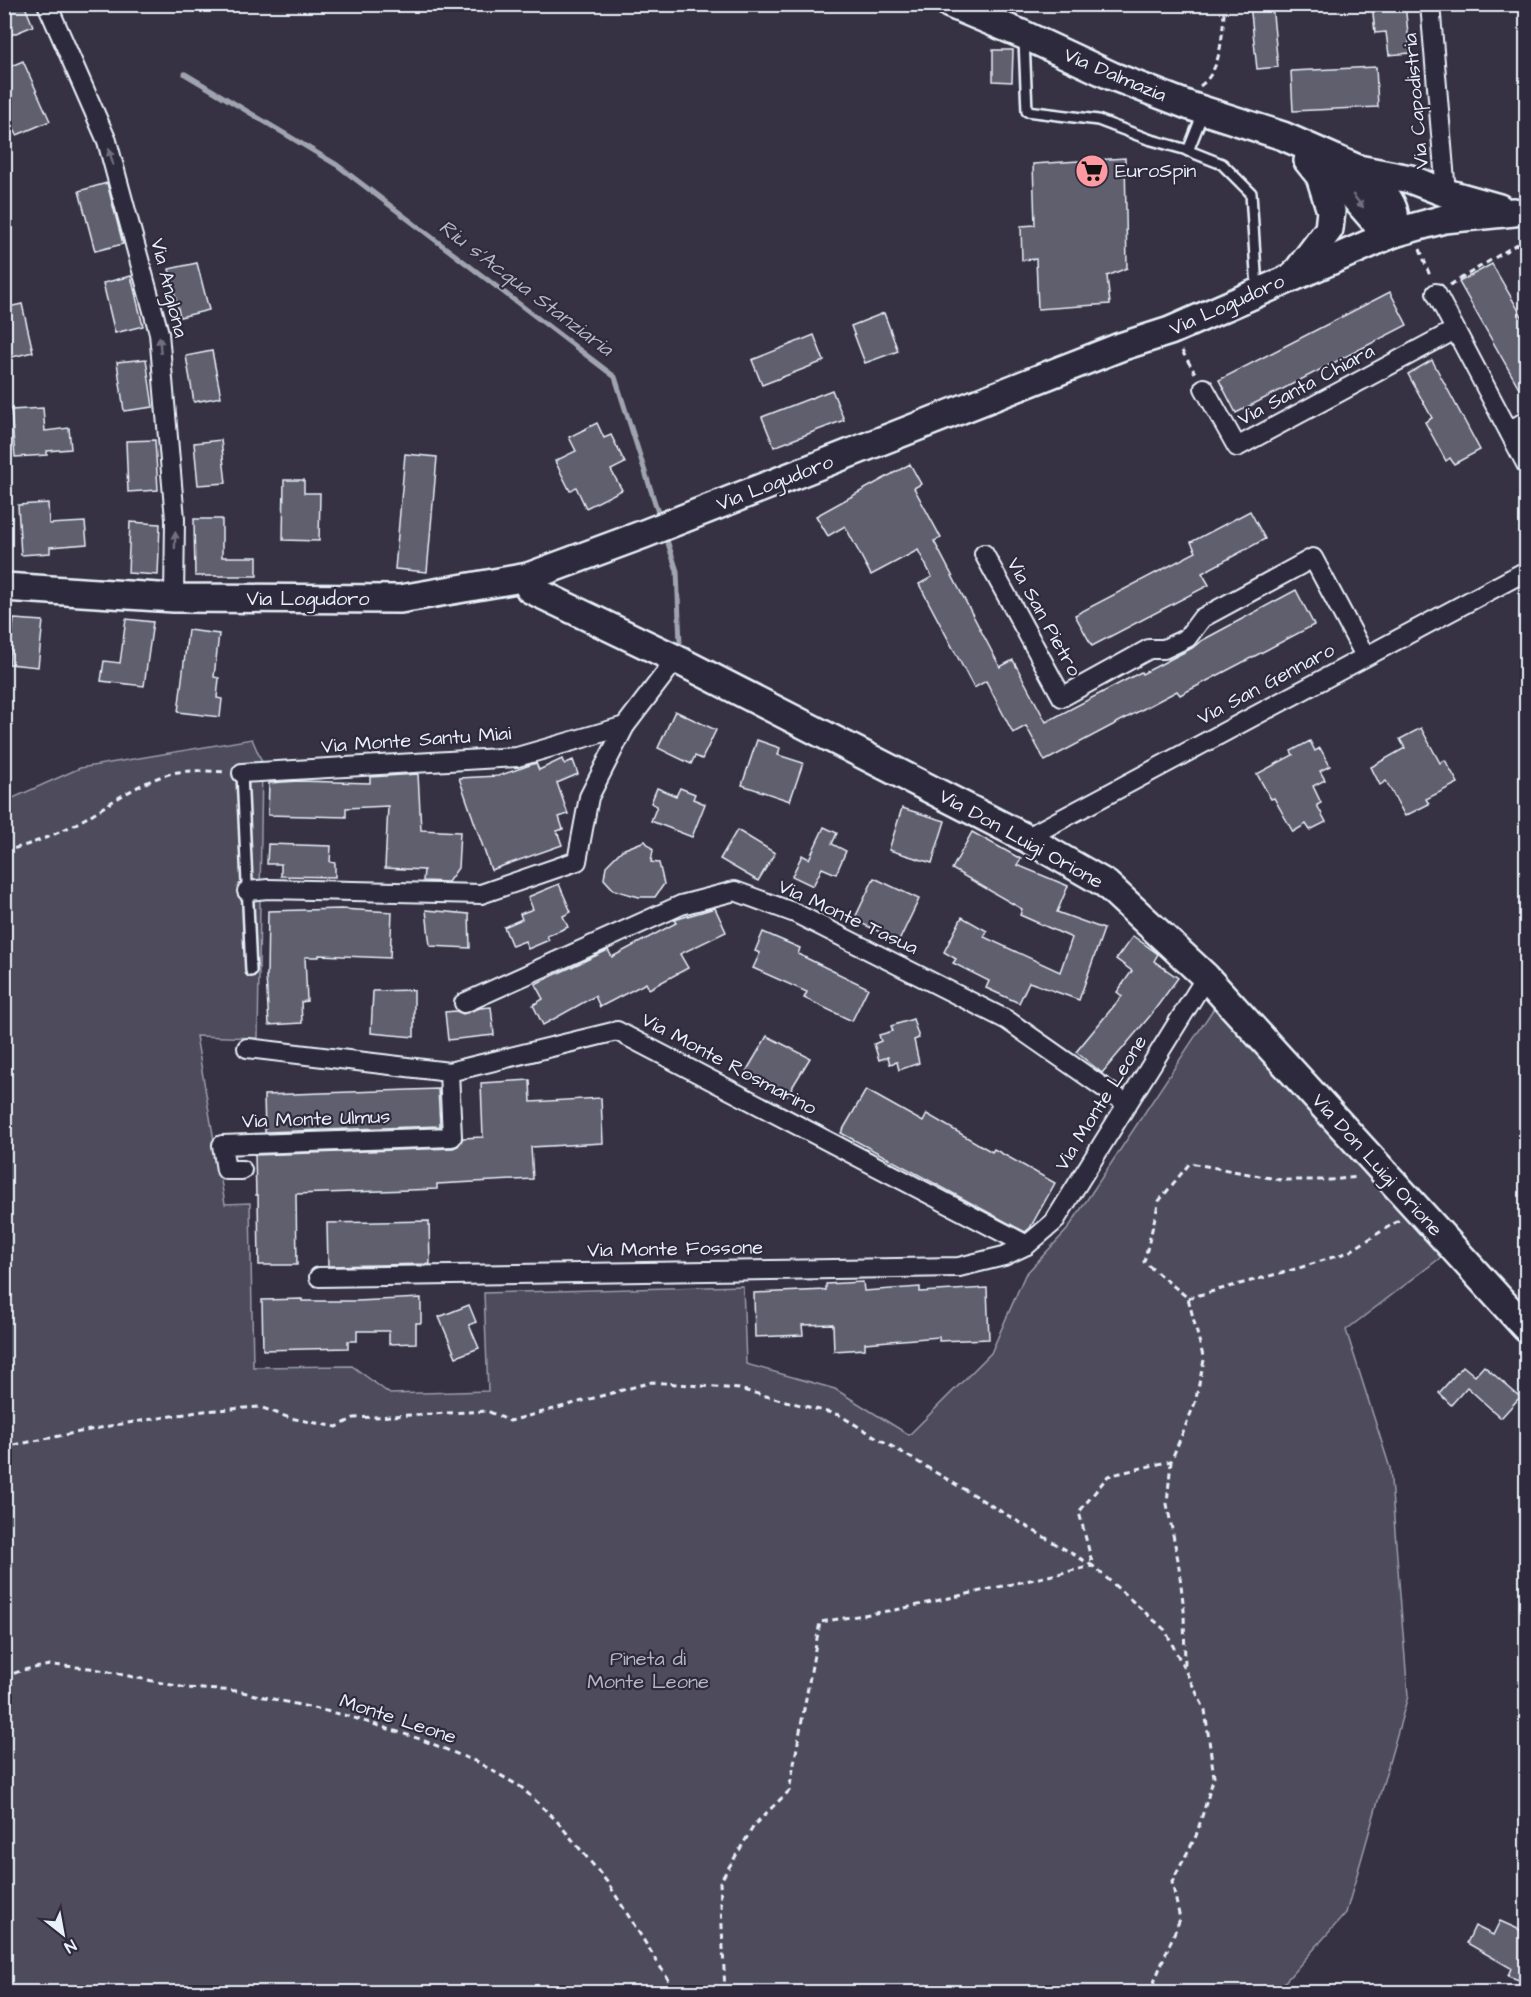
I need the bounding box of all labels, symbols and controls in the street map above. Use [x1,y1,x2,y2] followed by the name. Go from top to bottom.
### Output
[1396,32,1436,170] street label: Via Capodistria
[1059,41,1171,109] street label: Via Dalmazia
[106,148,115,166] one-way arrow
[1074,153,1110,189] supermarket icon: EuroSpin
[1115,157,1196,185] place label: EuroSpin
[1351,194,1363,209] one-way arrow
[433,213,620,364] water label: Riu s'Acqua Stanziaria
[142,235,195,341] street label: Via Anglona
[1165,267,1289,344] street label: Via Logudoro
[155,336,165,355] one-way arrow
[1233,337,1379,433] street label: Via Santa Chiara
[713,448,838,519] street label: Via Logudoro
[170,530,180,549] one-way arrow
[1000,553,1088,681] street label: Via San Pietro
[246,585,370,614] street label: Via Logudoro
[1192,636,1340,732] street label: Via San Gennaro
[320,719,512,761] street label: Via Monte Santu Miai
[933,782,1108,897] street label: Via Don Luigi Orione
[773,872,923,962] street label: Via Monte Tasua
[636,1006,822,1122] street label: Via Monte Rosmarino
[1048,1030,1154,1176] street label: Via Monte Leone
[1304,1087,1449,1243] street label: Via Don Luigi Orione
[241,1102,391,1136] street label: Via Monte Ulmus
[587,1233,763,1265] street label: Via Monte Fossone
[587,1645,709,1696] park label: Pineta di Monte Leone
[336,1687,460,1751] street label: Monte Leone
[33,1904,93,1964] north arrow
[60,1934,80,1958] text: N

